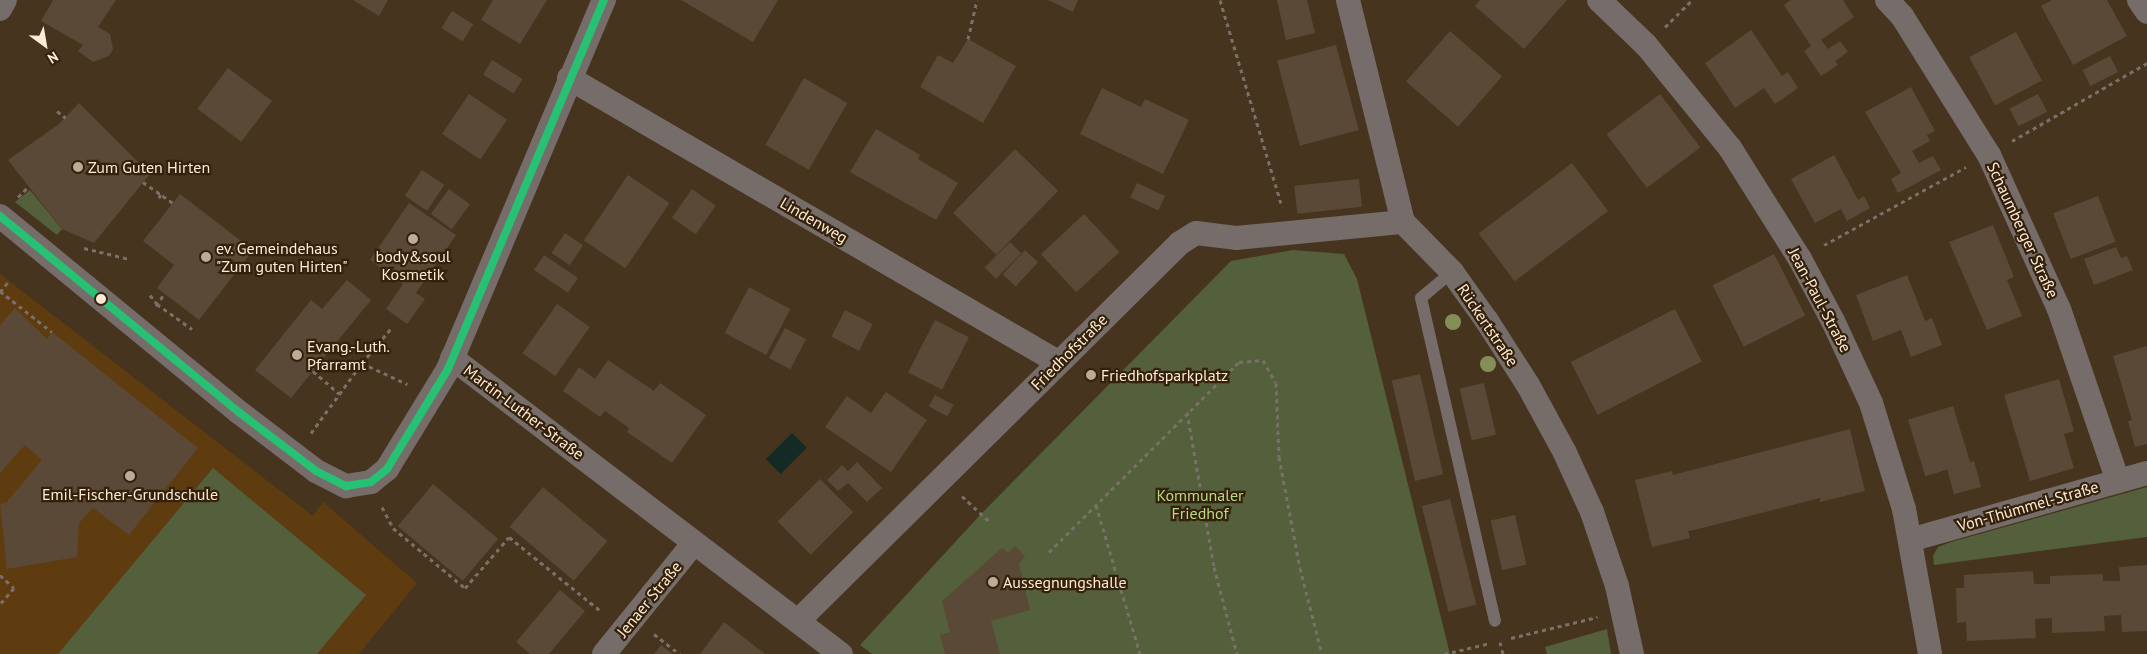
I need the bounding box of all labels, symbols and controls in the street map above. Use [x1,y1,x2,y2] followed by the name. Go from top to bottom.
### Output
[20,20,70,70] north arrow
[44,48,62,68] text: N
[88,157,210,177] place label: Zum Guten Hirten
[1983,159,2063,301] street label: Schaumberger Straße
[72,161,84,173] marker: Zum Guten Hirten
[777,193,851,247] street label: Lindenweg
[407,233,419,245] marker: body&soul Kosmetik
[216,238,348,276] place label: ev. Gemeindehaus "Zum guten Hirten"
[1784,245,1856,355] street label: Jean-Paul-Straße
[376,246,450,284] place label: body&soul Kosmetik
[200,251,212,263] marker: ev. Gemeindehaus "Zum guten Hirten"
[1453,280,1523,370] street label: Rückertstraße
[96,294,106,304] unlabelled marker
[1027,310,1111,394] street label: Friedhofstraße
[307,336,390,374] place label: Evang.-Luth. Pfarramt
[291,349,303,361] marker: Evang.-Luth. Pfarramt
[460,360,588,464] street label: Martin-Luther-Straße
[1101,365,1228,385] place label: Friedhofsparkplatz
[1085,369,1097,381] marker: Friedhofsparkplatz
[124,470,136,482] marker: Emil-Fischer-Grundschule
[1955,477,2101,535] street label: Von-Thümmel-Straße
[42,484,218,504] place label: Emil-Fischer-Grundschule
[1156,485,1244,523] park label: Kommunaler Friedhof
[613,557,685,641] street label: Jenaer Straße
[1003,572,1127,592] place label: Aussegnungshalle
[987,576,999,588] marker: Aussegnungshalle

